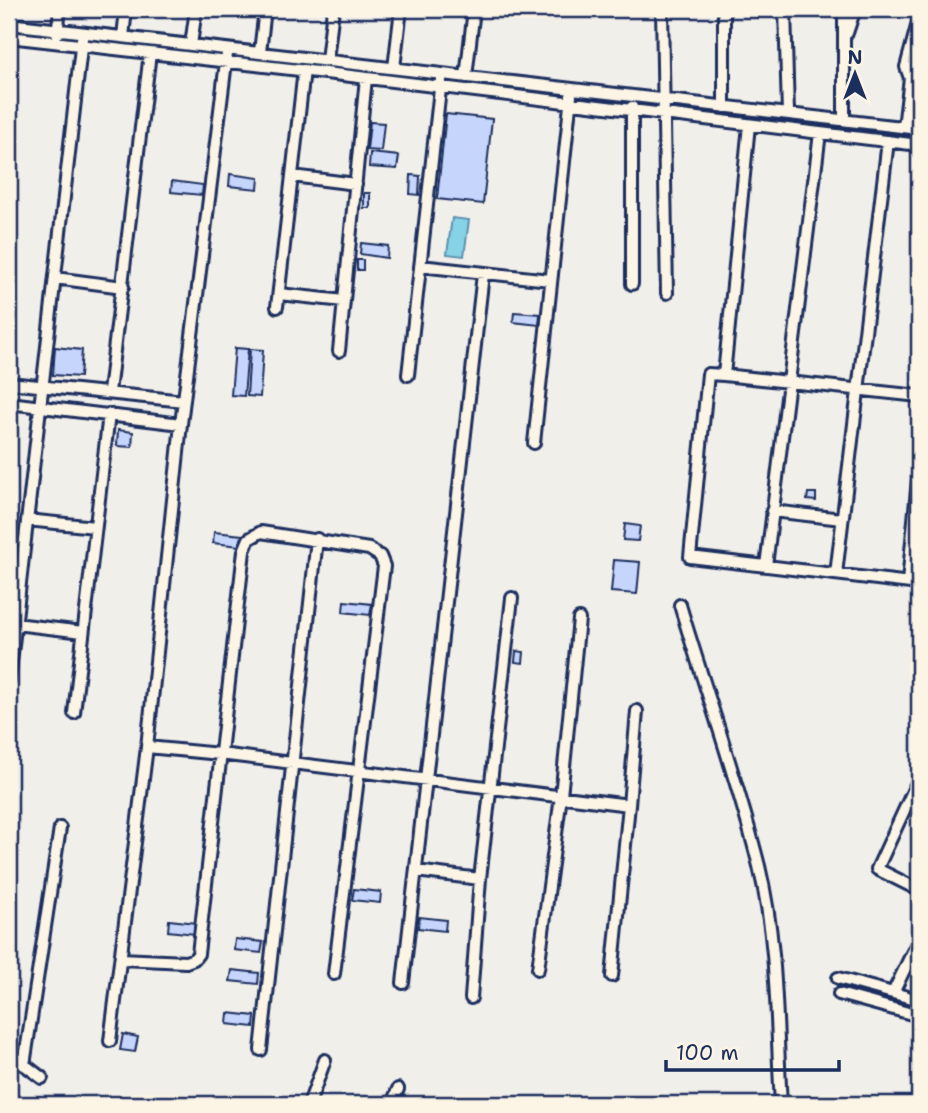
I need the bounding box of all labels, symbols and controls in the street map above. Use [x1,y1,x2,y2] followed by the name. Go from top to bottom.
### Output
[820,38,890,108] north arrow
[847,45,863,70] text: N
[666,1029,839,1073] scale bar
[676,1039,739,1067] text: 100 m

